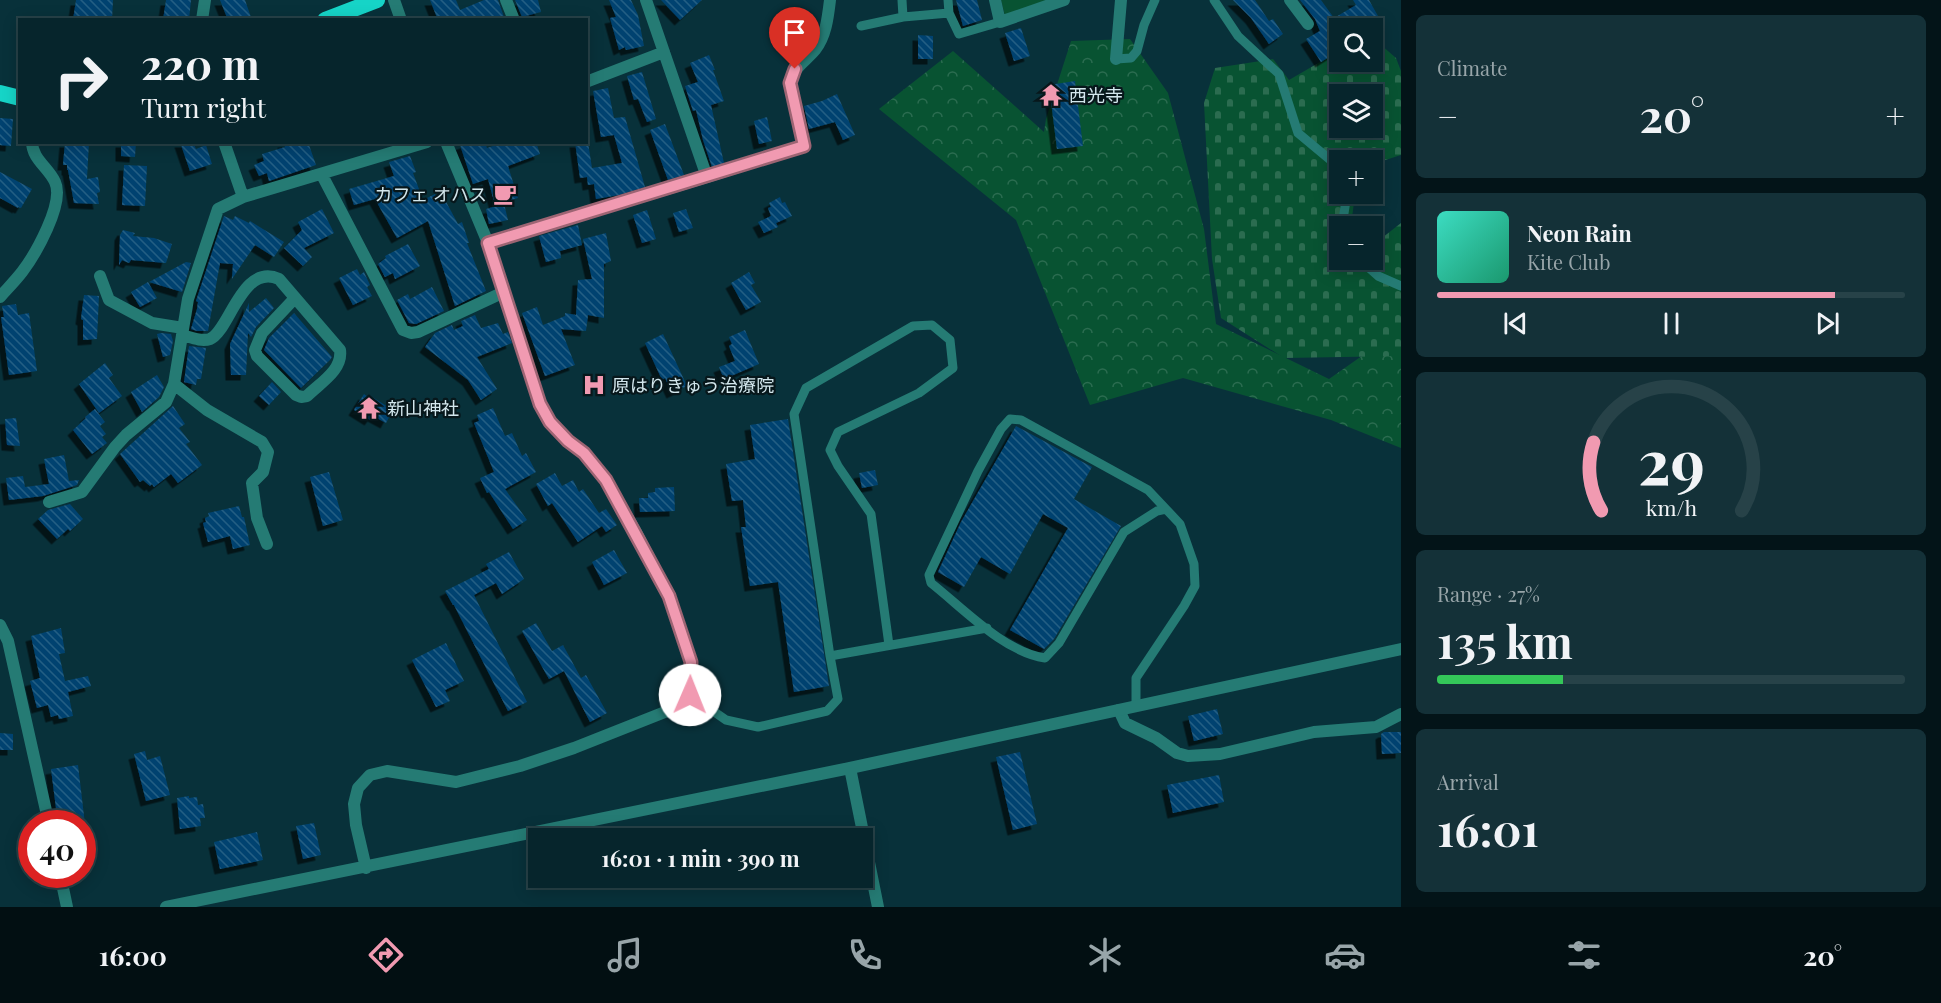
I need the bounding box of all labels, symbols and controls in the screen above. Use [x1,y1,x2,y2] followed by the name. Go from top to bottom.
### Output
[769,7,820,69] pin
[778,16,811,49] icon: arrive
[1329,18,1383,270] map controls
[1329,18,1383,72] button: search
[141,35,260,91] text: 220 m
[42,42,120,120] icon: right
[1437,54,1507,81] text: Climate
[1038,82,1064,108] temple icon: 西光寺
[1069,83,1123,107] place label: 西光寺
[1329,84,1383,138] button: layers
[1640,84,1704,144] text: 20°
[141,89,266,125] text: Turn right
[1437,93,1458,137] text: −
[1886,93,1905,137] text: +
[1329,150,1383,204] button: +
[492,181,518,207] cafe icon: カフェ オハス
[375,182,487,206] place label: カフェ オハス
[1329,216,1383,270] button: −
[1527,218,1632,248] text: Neon Rain
[1527,248,1611,275] text: Kite Club
[1499,307,1532,340] icon: previous
[1655,307,1688,340] icon: pause
[1811,307,1844,340] icon: next
[581,372,607,398] hospital icon: 原はりきゅう治療院
[612,373,774,397] place label: 原はりきゅう治療院
[356,395,382,421] temple icon: 新山神社
[387,396,459,420] place label: 新山神社
[1637,417,1705,501] text: 29
[1645,493,1697,521] text: km/h
[1437,580,1540,607] text: Range · 27%
[1437,610,1573,670] text: 135 km
[658,663,722,727] position arrow
[1437,768,1499,795] text: Arrival
[1437,798,1539,858] text: 16:01
[18,810,96,888] speed limit sign: 40
[601,843,800,873] text: 16:01 · 1 min · 390 m
[365,934,407,976] icon: directions
[604,934,646,976] icon: music
[844,934,886,976] icon: phone
[1084,934,1126,976] icon: climate
[1324,934,1366,976] icon: car
[1563,934,1605,976] icon: filters
[99,937,167,973] text: 16:00
[1803,937,1842,973] text: 20°

